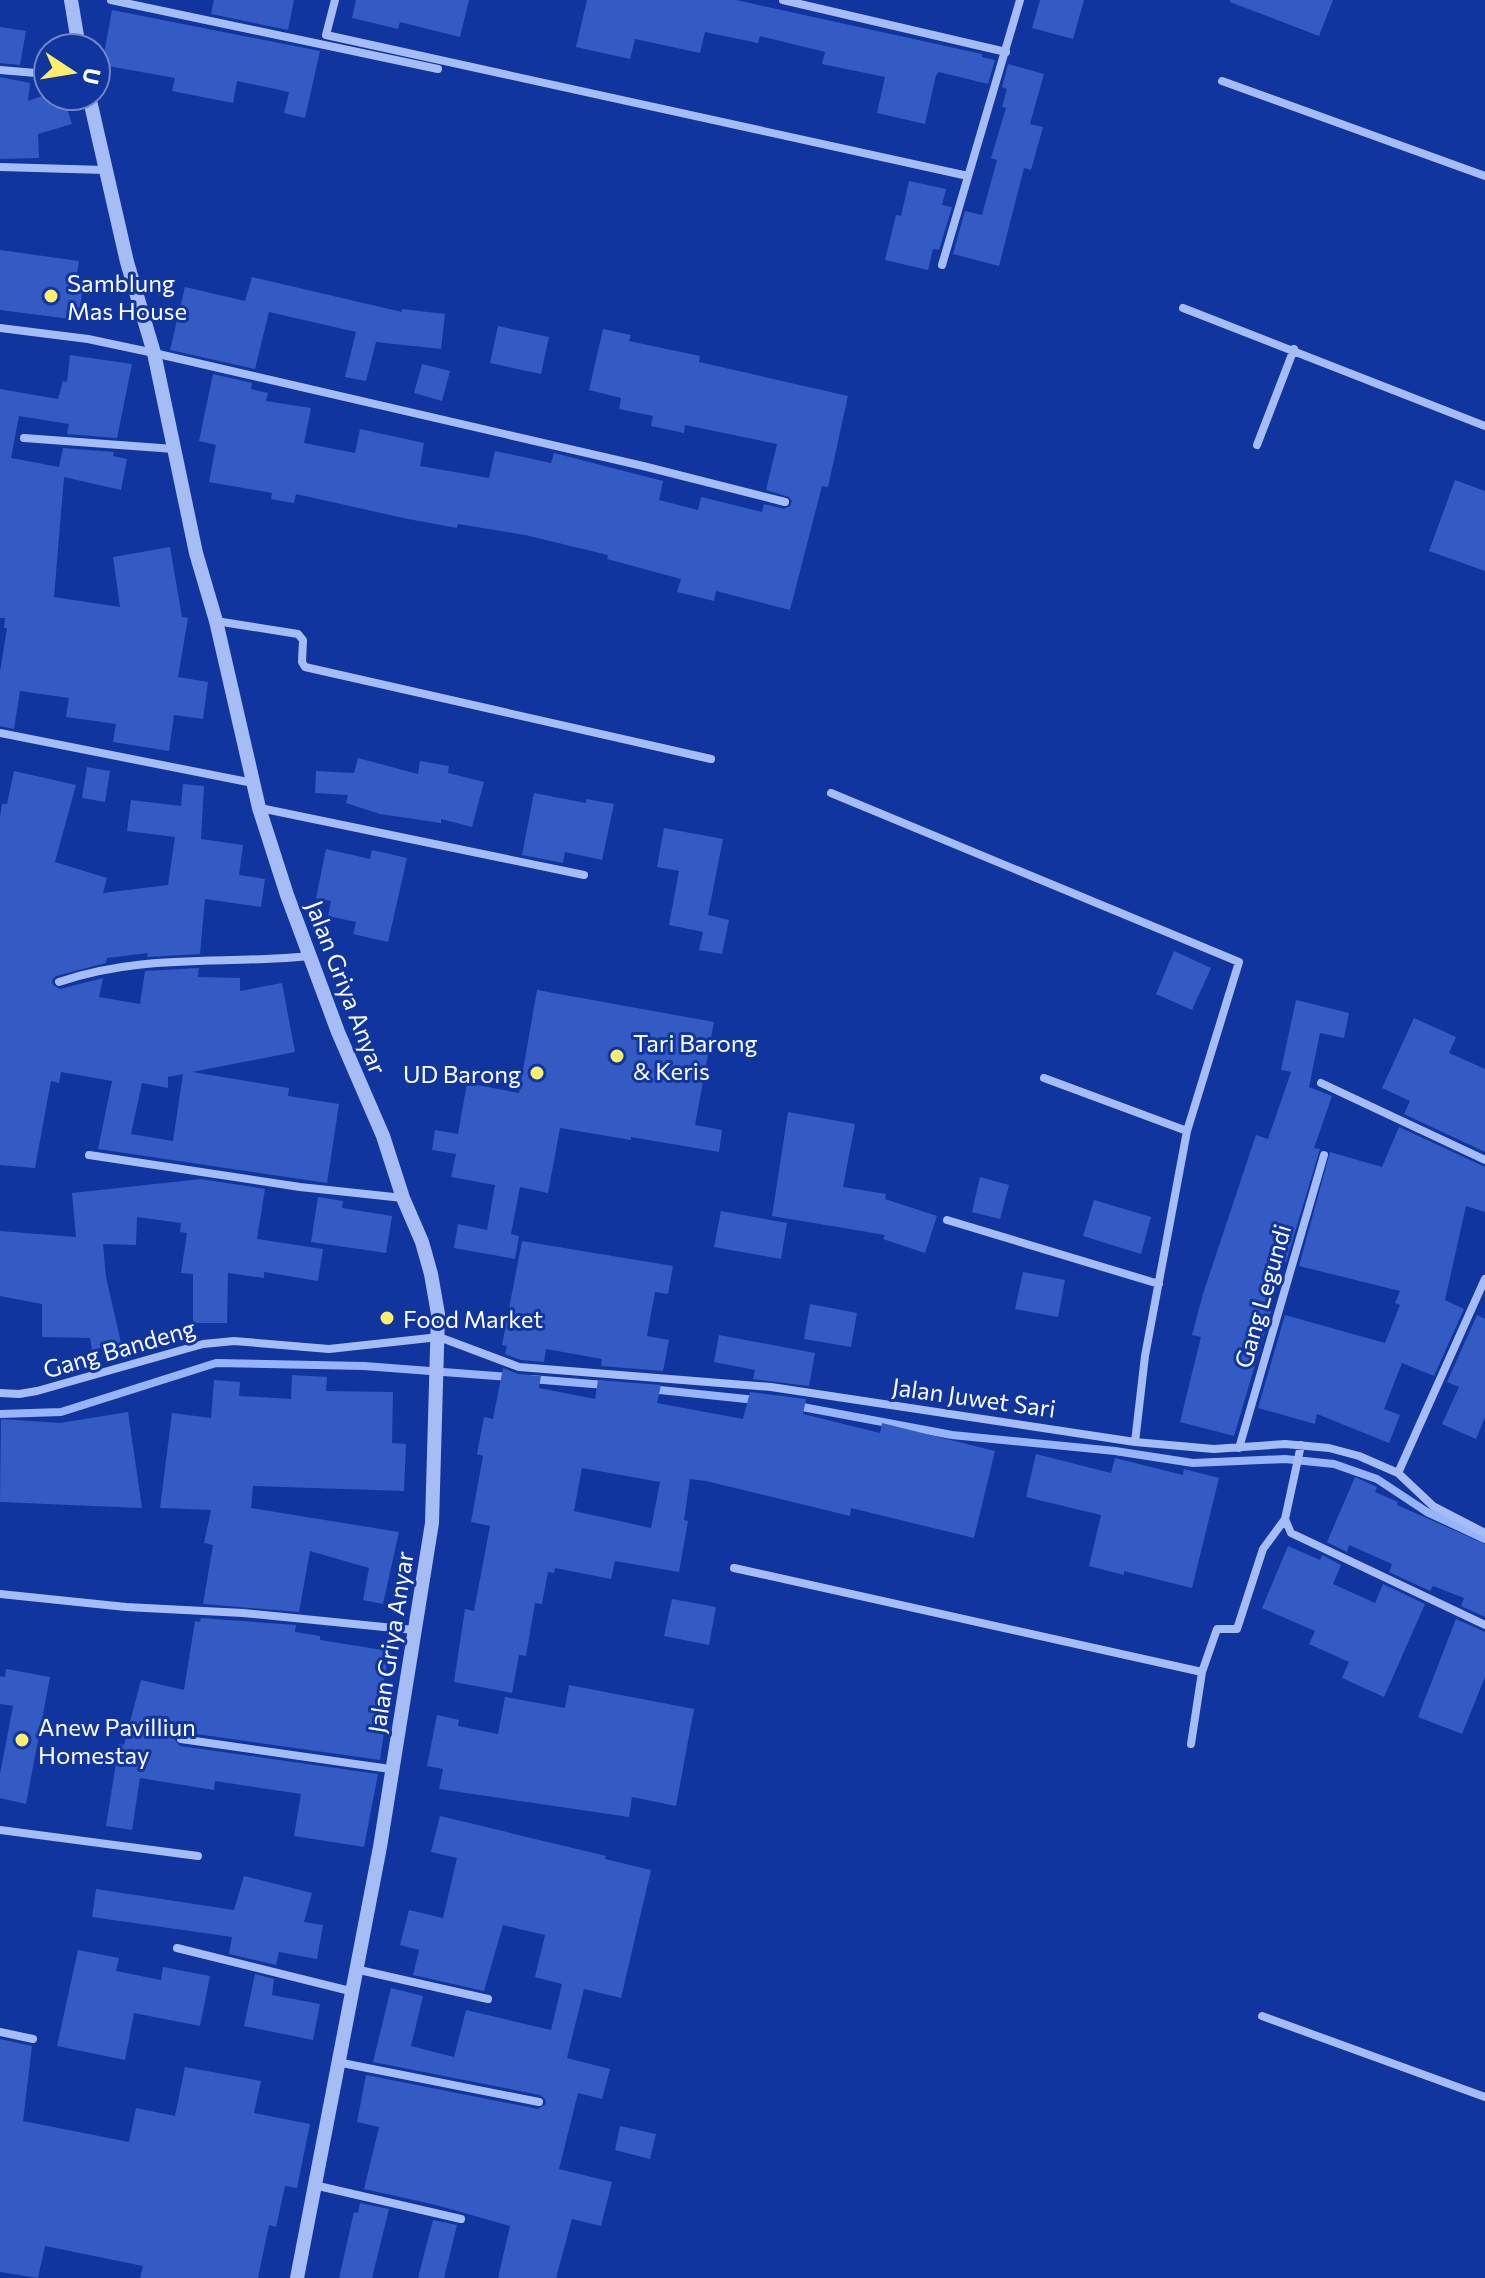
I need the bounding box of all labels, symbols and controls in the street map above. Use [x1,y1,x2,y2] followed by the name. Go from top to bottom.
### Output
[32,32,112,112] north arrow
[77,66,107,87] text: U
[67,268,187,325] place label: Samblung Mas House
[42,287,60,305] marker: Samblung Mas House
[301,896,394,1078] street label: Jalan Griya Anyar
[633,1028,758,1085] place label: Tari Barong & Keris
[608,1047,626,1065] marker: Tari Barong & Keris
[403,1059,521,1088] place label: UD Barong
[528,1064,546,1082] marker: UD Barong
[1228,1221,1296,1371] street label: Gang Legundi
[403,1304,543,1333] place label: Food Market
[378,1309,396,1327] marker: Food Market
[40,1312,198,1384] street label: Gang Bandeng
[890,1371,1058,1423] street label: Jalan Juwet Sari
[361,1549,419,1735] street label: Jalan Griya Anyar
[38,1712,196,1769] place label: Anew Pavilliun Homestay
[13,1731,31,1749] marker: Anew Pavilliun Homestay

